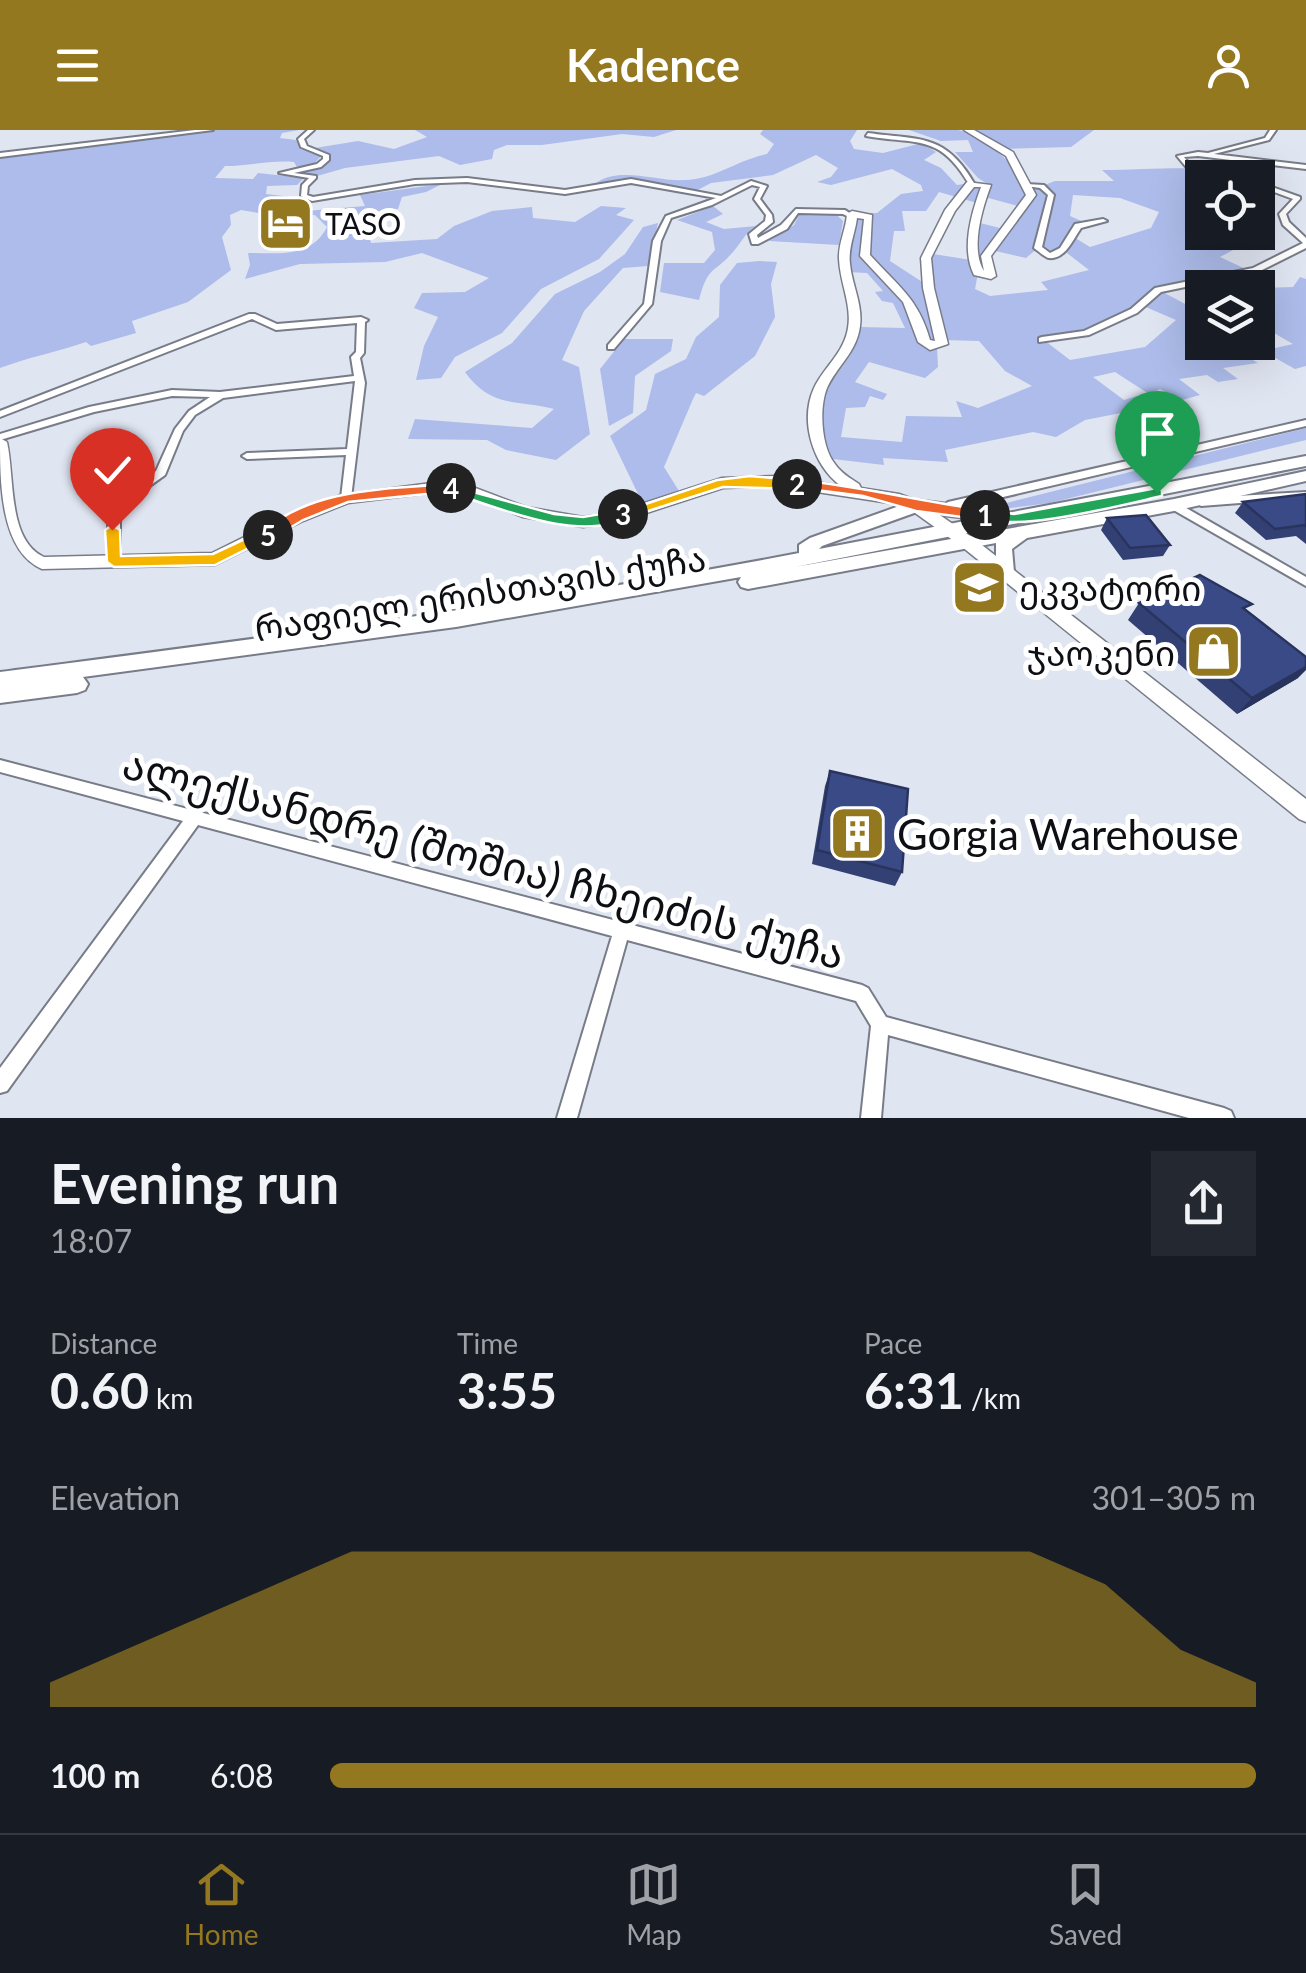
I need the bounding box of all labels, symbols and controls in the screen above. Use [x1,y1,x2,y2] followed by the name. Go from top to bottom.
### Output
[50,38,105,93] icon: menu
[566,38,740,92] text: Kadence
[1201,38,1256,93] icon: person
[1185,160,1275,360] map controls
[1185,160,1275,250] button: locate
[256,193,316,253] hotel icon: TASO
[325,205,401,241] place label: TASO
[1185,270,1275,360] button: layers
[1115,391,1200,494] pin
[1130,406,1185,461] icon: arrive
[70,428,155,531] pin
[85,443,140,498] icon: check
[772,459,822,509] pin: 2
[426,463,476,513] pin: 4
[789,467,805,501] text: 2
[443,471,459,505] text: 4
[598,489,648,539] pin: 3
[960,490,1010,540] pin: 1
[615,497,631,531] text: 3
[977,498,993,532] text: 1
[243,510,293,560] pin: 5
[260,518,276,552] text: 5
[252,536,709,650] street label: რაფიელ ერისთავის ქუჩა
[950,557,1010,617] school or university icon: ეკვატორი
[1019,566,1201,610] place label: ეკვატორი
[1184,622,1244,682] shop icon: ჯაოკენი
[1026,631,1175,675] place label: ჯაოკენი
[117,737,850,980] street label: ალექსანდრე (შოშია) ჩხეიძის ქუჩა
[828,804,888,864] building icon: Gorgia Warehouse
[897,809,1239,859] place label: Gorgia Warehouse
[50,1150,339,1216] text: Evening run
[1151,1151,1256,1256] button: share
[50,1221,132,1260] text: 18:07
[50,1326,157,1360] text: Distance
[457,1326,518,1360] text: Time
[864,1326,922,1360] text: Pace
[50,1360,149,1420] text: 0.60
[457,1360,557,1420] text: 3:55
[864,1360,964,1420] text: 6:31
[149,1381,193,1415] text: km
[964,1381,1021,1415] text: /km
[50,1478,180,1517] text: Elevation
[1092,1478,1256,1517] text: 301–305 m
[50,1756,140,1795] text: 100 m
[210,1756,274,1795] text: 6:08
[184,1857,258,1951] tab: Home
[626,1857,681,1951] tab: Map
[1049,1857,1122,1951] tab: Saved

